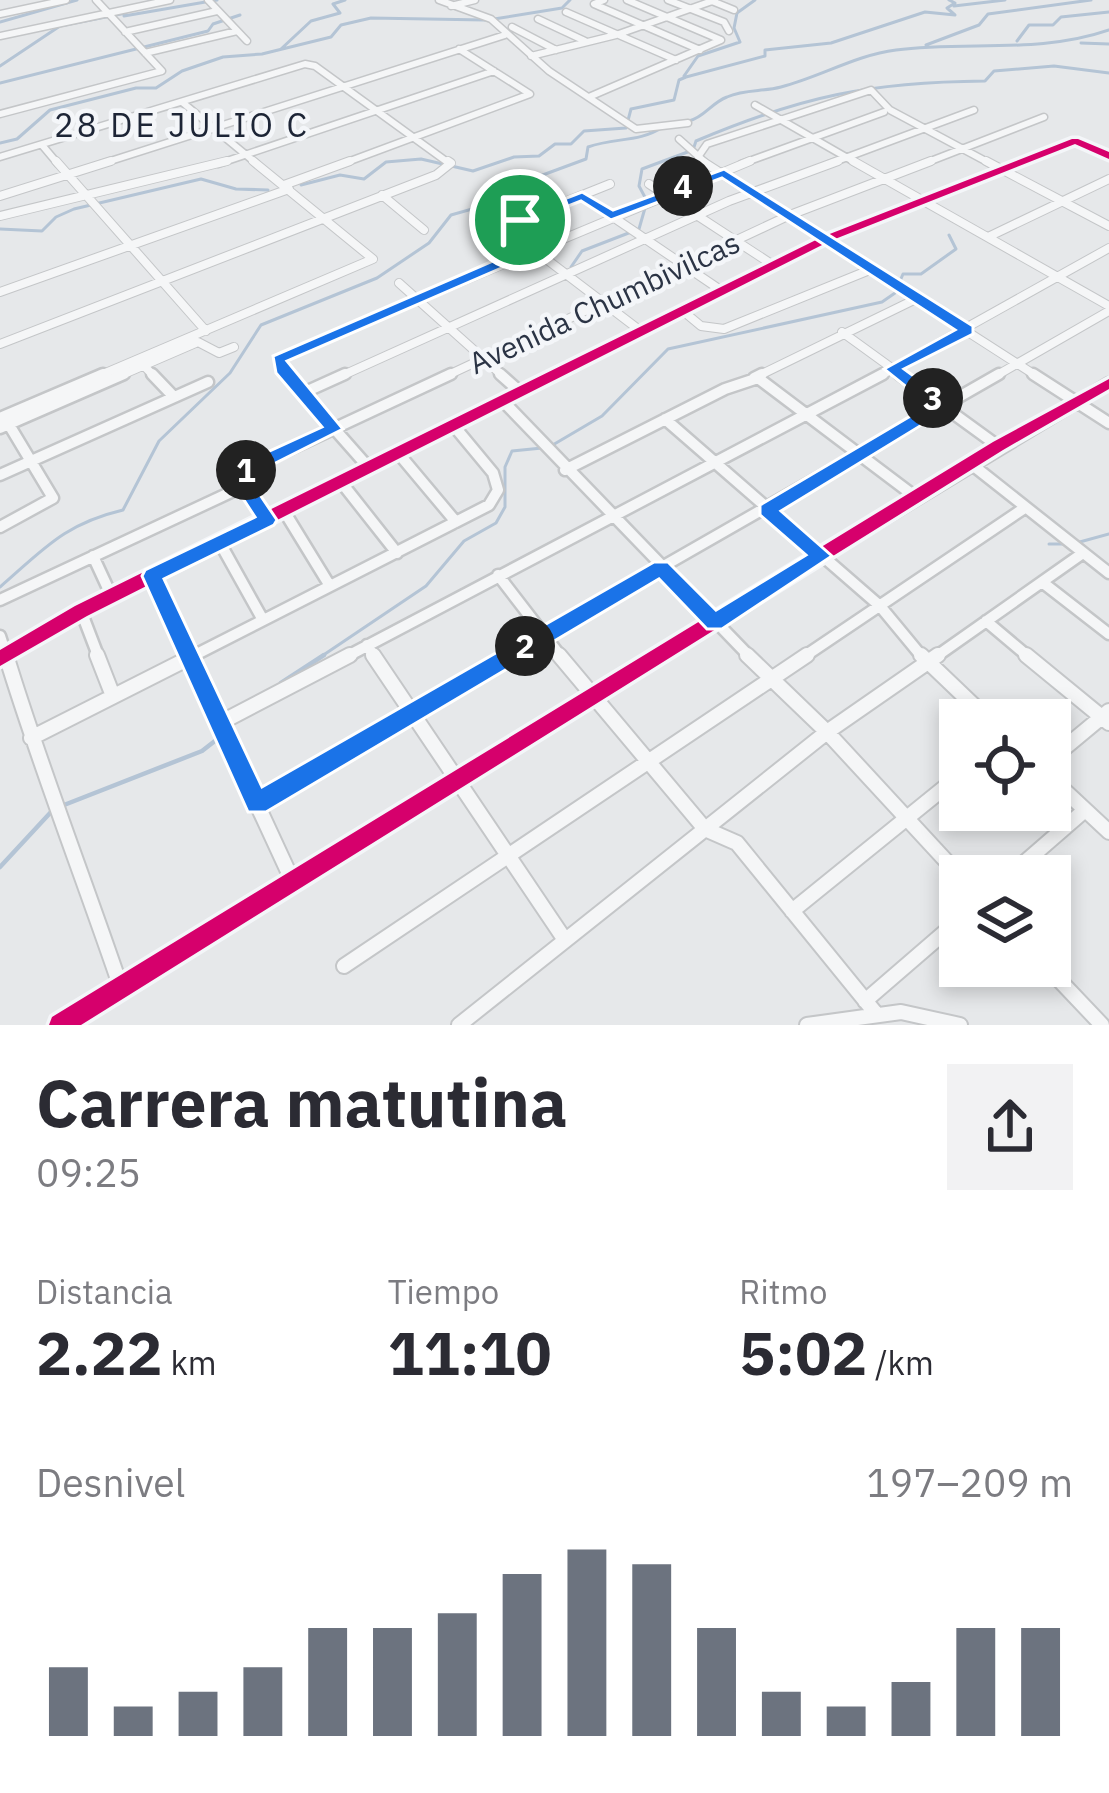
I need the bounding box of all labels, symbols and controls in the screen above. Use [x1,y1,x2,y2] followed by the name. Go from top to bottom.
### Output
[54,103,310,146] district label: 28 DE JULIO C
[653,156,713,216] pin: 4
[673,164,693,207] text: 4
[469,169,571,271] pin
[487,187,553,253] icon: arrive
[462,222,746,382] street label: Avenida Chumbivilcas
[903,368,963,428] pin: 3
[923,376,943,419] text: 3
[216,440,276,500] pin: 1
[236,448,256,491] text: 1
[495,616,555,676] pin: 2
[515,624,535,667] text: 2
[939,699,1071,987] map controls
[939,699,1071,831] button: locate
[939,855,1071,987] button: layers
[36,1059,567,1145] text: Carrera matutina
[947,1064,1073,1190] button: share
[36,1147,141,1198] text: 09:25
[36,1270,173,1313] text: Distancia
[388,1270,499,1313] text: Tiempo
[739,1270,828,1313] text: Ritmo
[36,1313,163,1392] text: 2.22
[388,1313,551,1392] text: 11:10
[739,1313,867,1392] text: 5:02
[163,1341,217,1384] text: km
[867,1341,934,1384] text: /km
[36,1457,185,1508] text: Desnivel
[866,1457,1073,1508] text: 197–209 m

